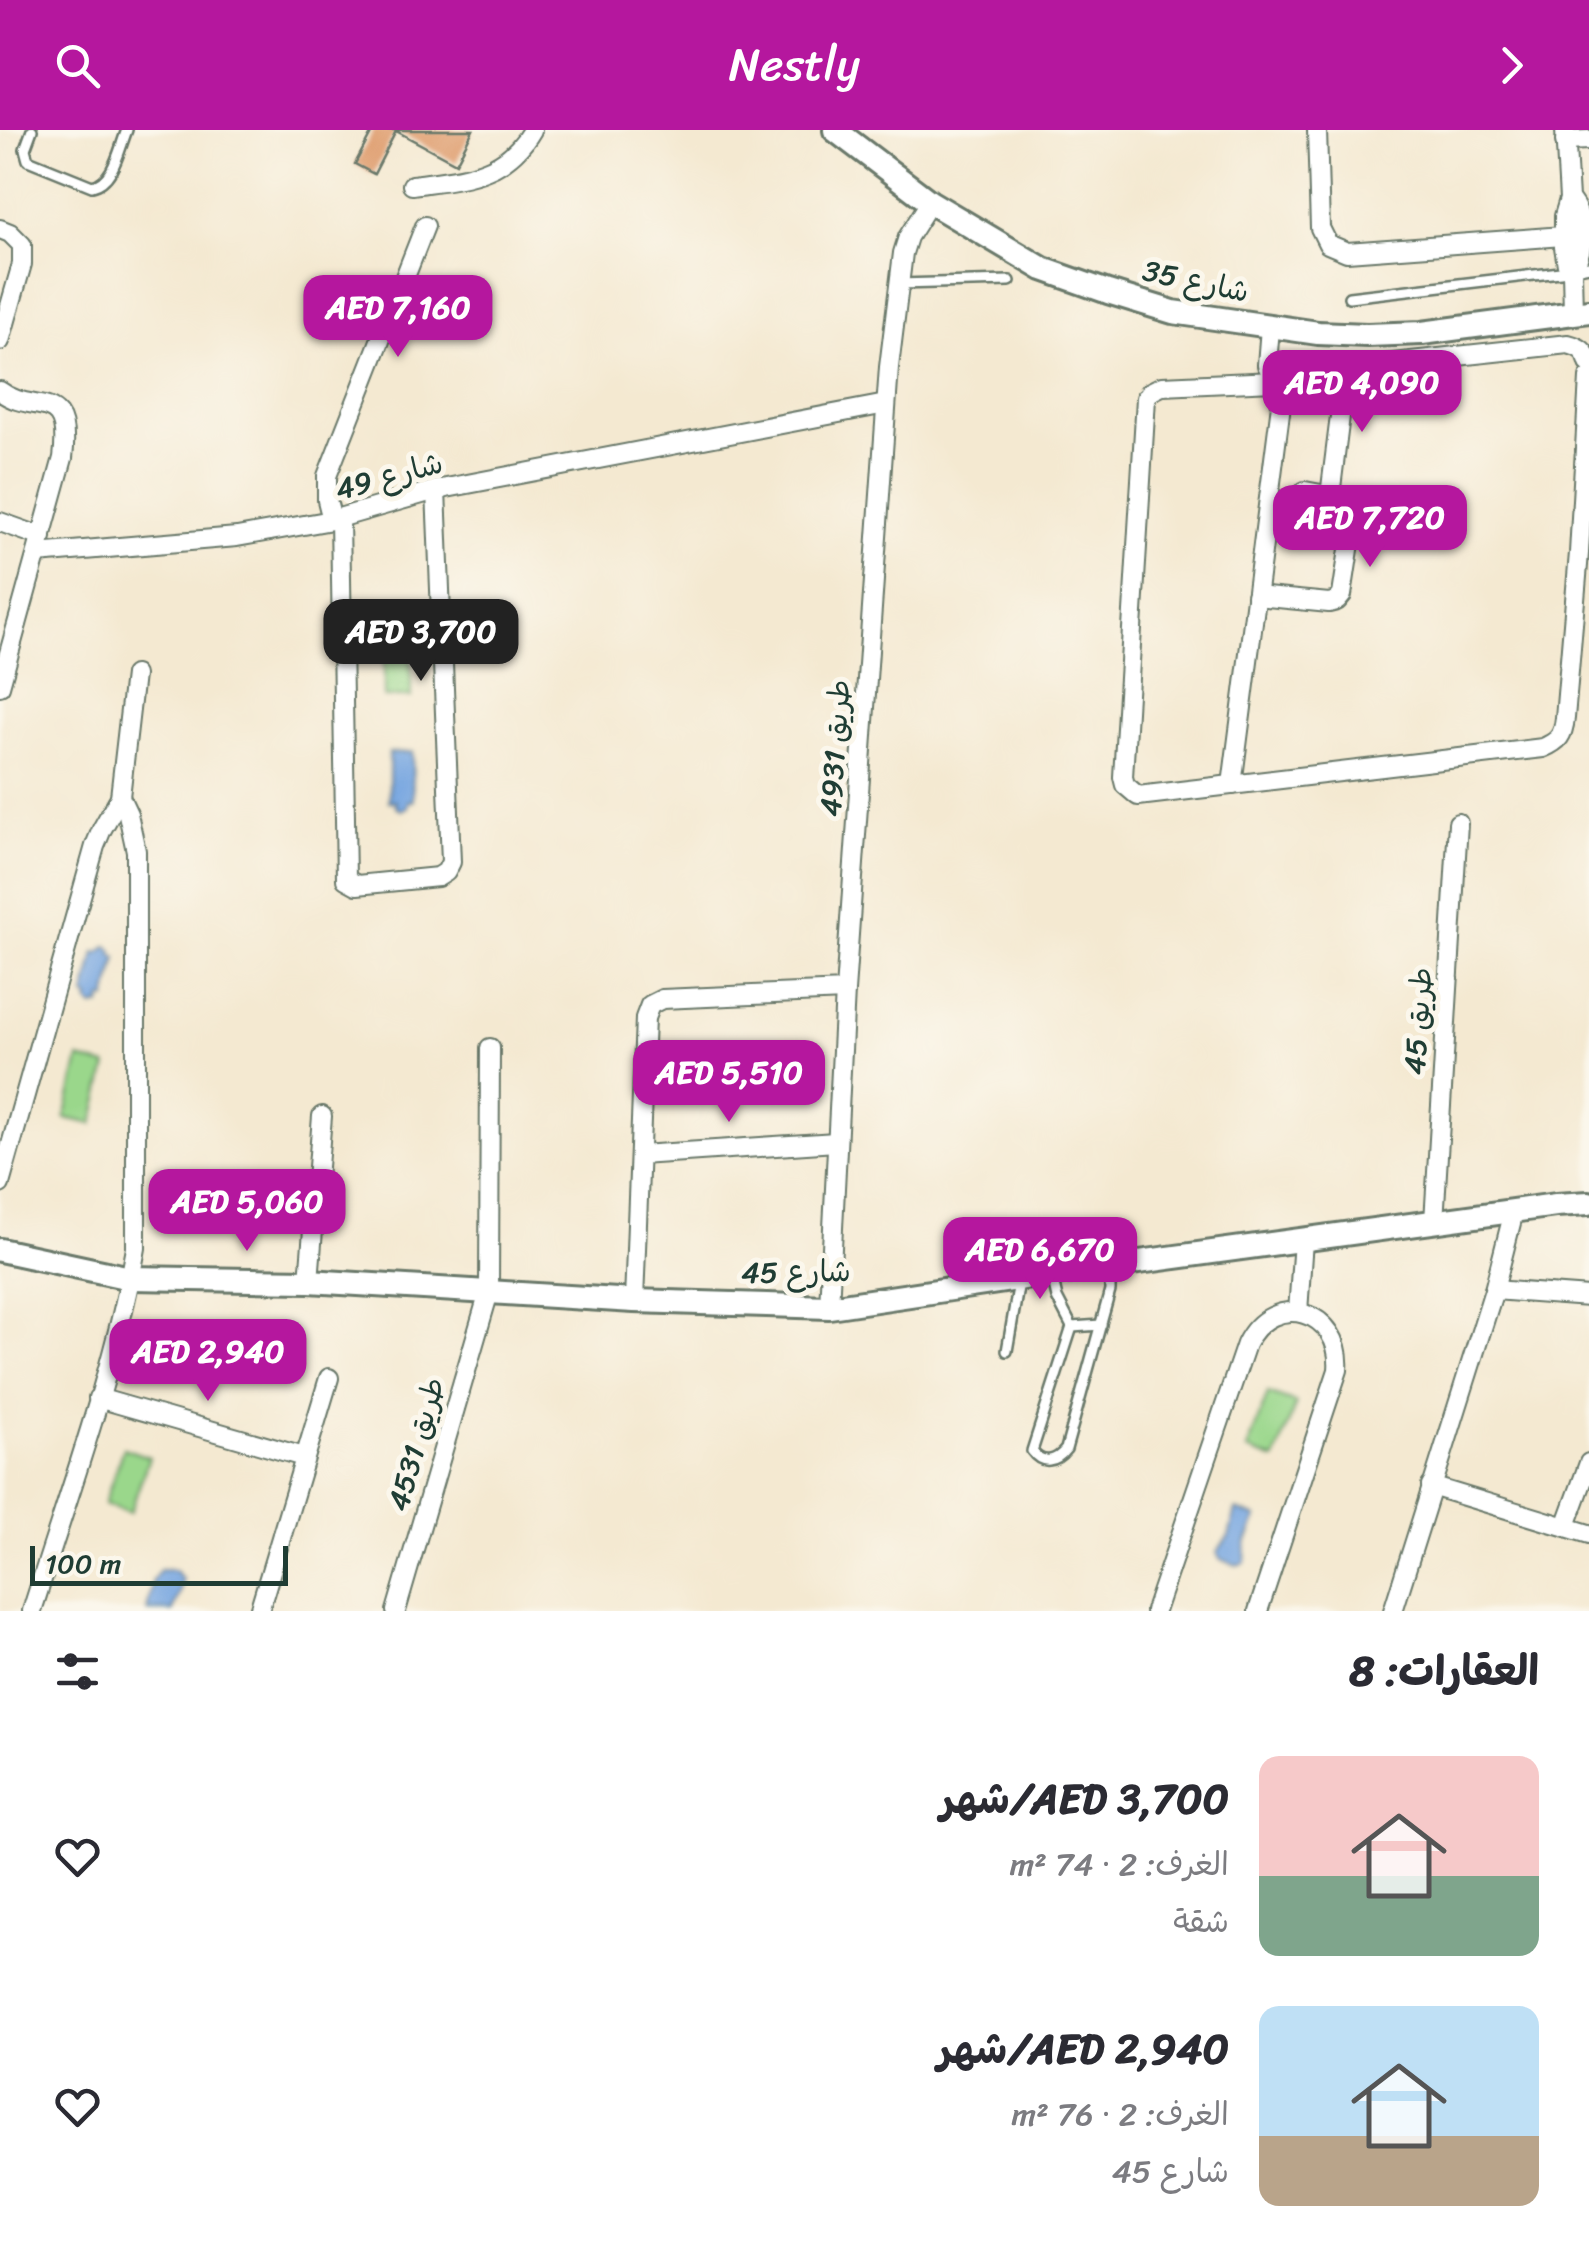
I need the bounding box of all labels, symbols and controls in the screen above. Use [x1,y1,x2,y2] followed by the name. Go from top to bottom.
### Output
[729,25,860,105] text: Nestly
[50,38,105,93] icon: search
[1484,38,1539,93] icon: forward
[1138,243,1254,319] street label: شارع 35
[284,275,512,360] pin: AED 7,160
[325,279,471,336] text: AED 7,160
[1248,350,1476,435] pin: AED 4,090
[1285,354,1439,411] text: AED 4,090
[329,436,449,516] street label: شارع 49
[1256,485,1484,570] pin: AED 7,720
[1295,489,1445,546] text: AED 7,720
[307,599,535,684] pin: AED 3,700
[345,603,497,660] text: AED 3,700
[803,678,867,818] street label: طريق 4931
[1387,965,1449,1077] street label: طريق 45
[615,1040,843,1125] pin: AED 5,510
[655,1044,803,1101] text: AED 5,510
[133,1169,361,1254] pin: AED 5,060
[171,1173,324,1230] text: AED 5,060
[926,1217,1154,1302] pin: AED 6,670
[965,1221,1115,1278] text: AED 6,670
[741,1244,851,1300] street label: شارع 45
[94,1319,322,1404] pin: AED 2,940
[131,1323,285,1380] text: AED 2,940
[371,1371,461,1517] street label: طريق 4531
[45,1539,121,1588] text: 100 m
[30,1541,288,1586] scale bar
[1349,1634,1539,1708] text: العقارات: 8
[50,1644,105,1699] icon: filters
[940,1762,1229,1836] text: AED 3,700/شهر
[1339,1796,1459,1916] icon: home
[50,1829,105,1884] icon: heart
[1010,1836,1229,1893] text: الغرف: 2 · 74 m²
[1173,1893,1229,1950] text: شقة
[937,2012,1229,2086] text: AED 2,940/شهر
[1339,2046,1459,2166] icon: home
[50,2079,105,2134] icon: heart
[1012,2086,1229,2143] text: الغرف: 2 · 76 m²
[1112,2143,1229,2200] text: شارع 45

